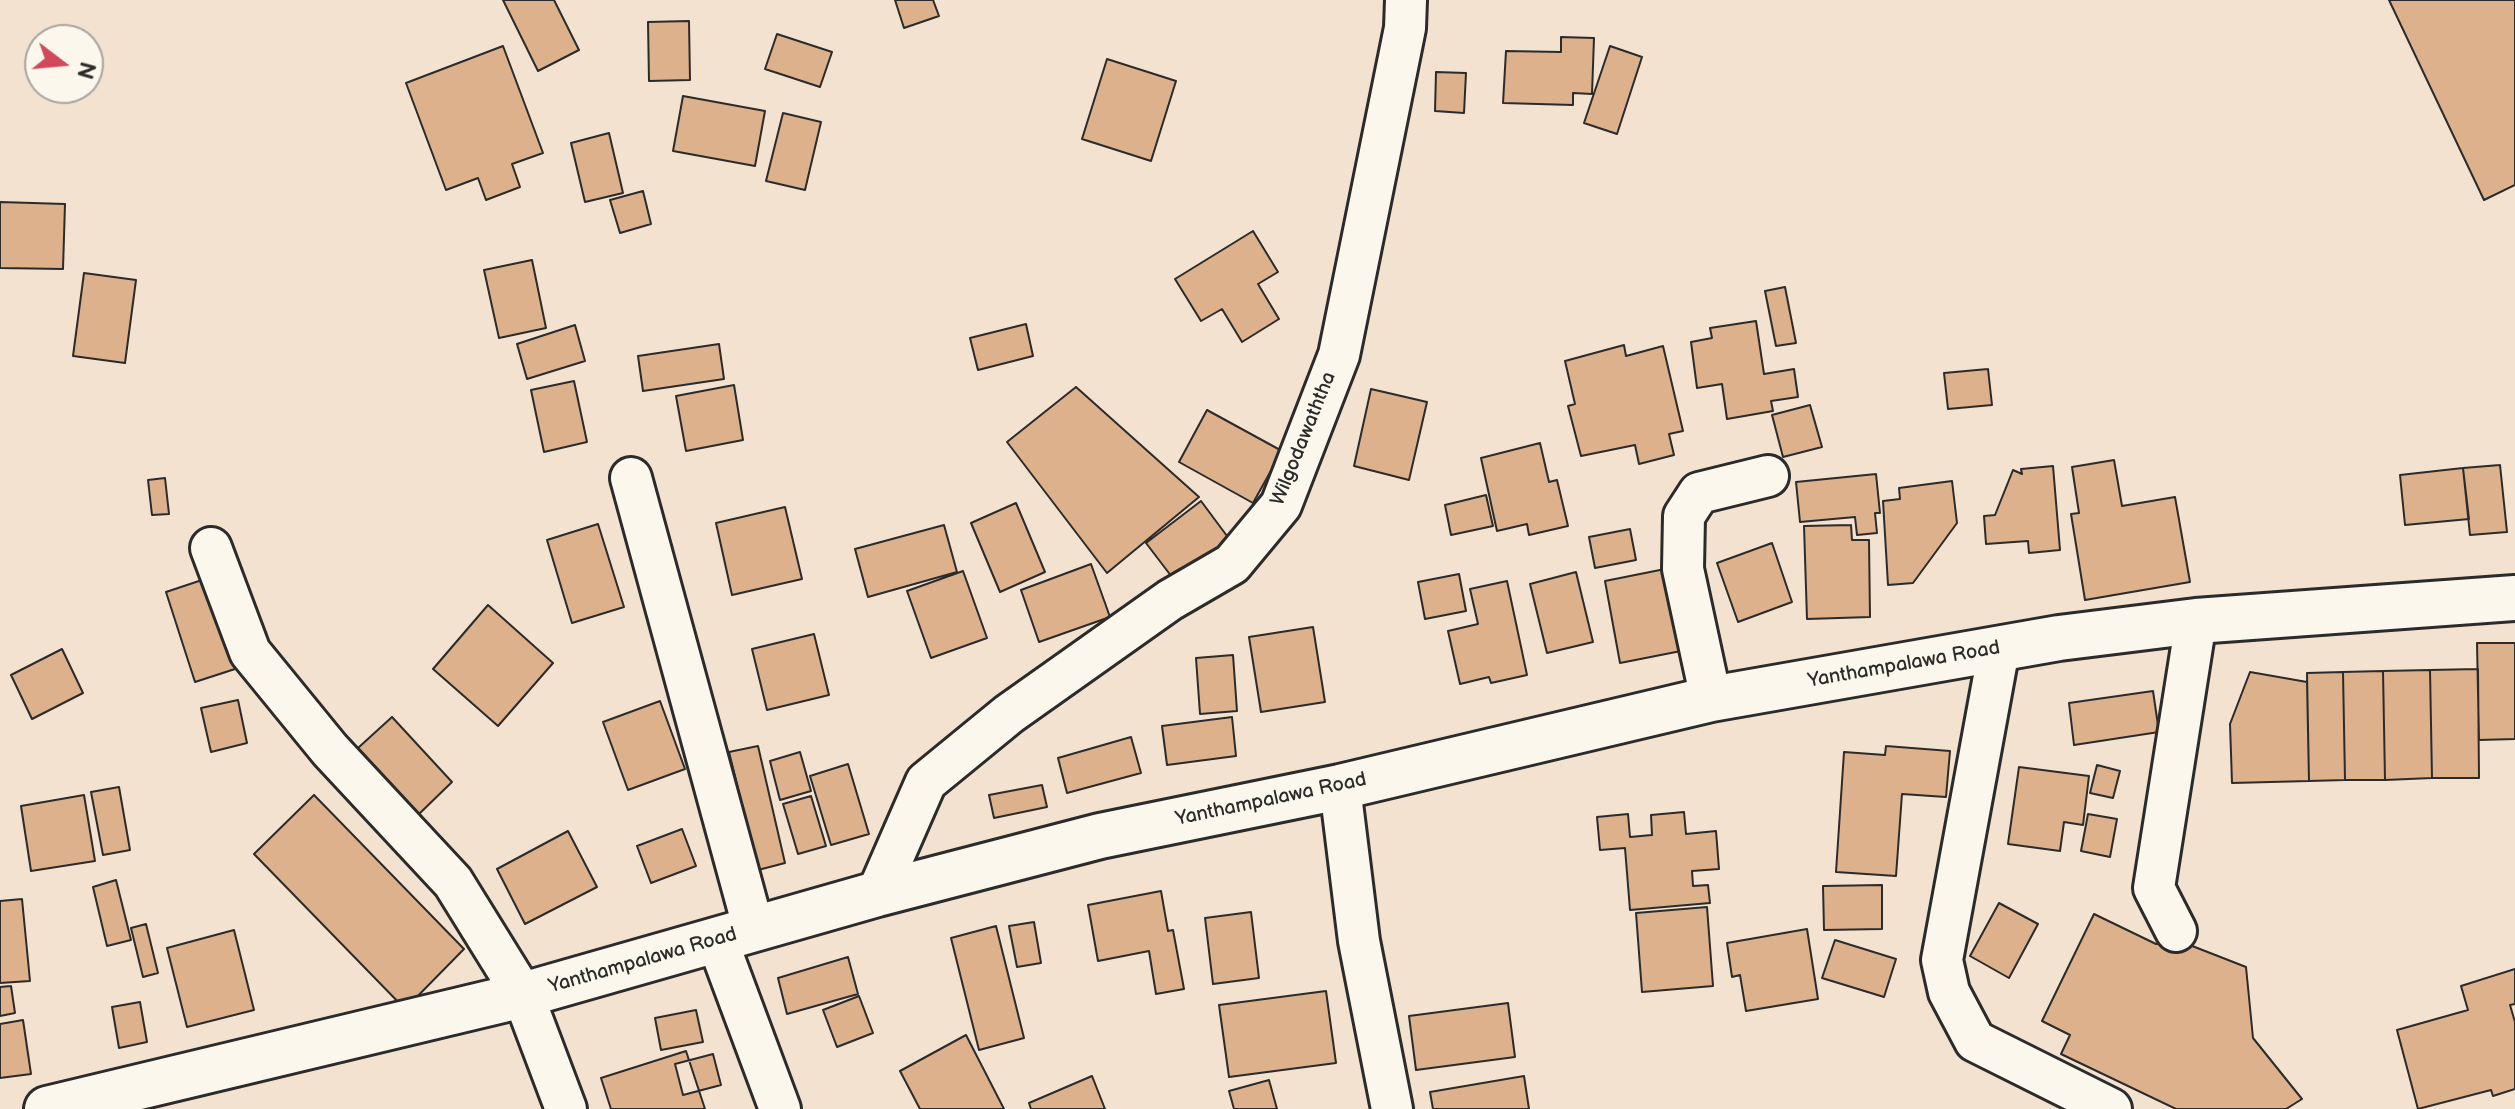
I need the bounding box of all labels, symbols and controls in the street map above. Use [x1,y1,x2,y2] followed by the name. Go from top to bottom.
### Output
[24,24,104,104] north arrow
[70,59,101,82] text: N
[1266,369,1342,509] street label: Wilgodawaththa
[1806,636,2002,694] street label: Yanthampalawa Road
[1173,768,1369,832] street label: Yanthampalawa Road
[546,923,740,999] street label: Yanthampalawa Road

